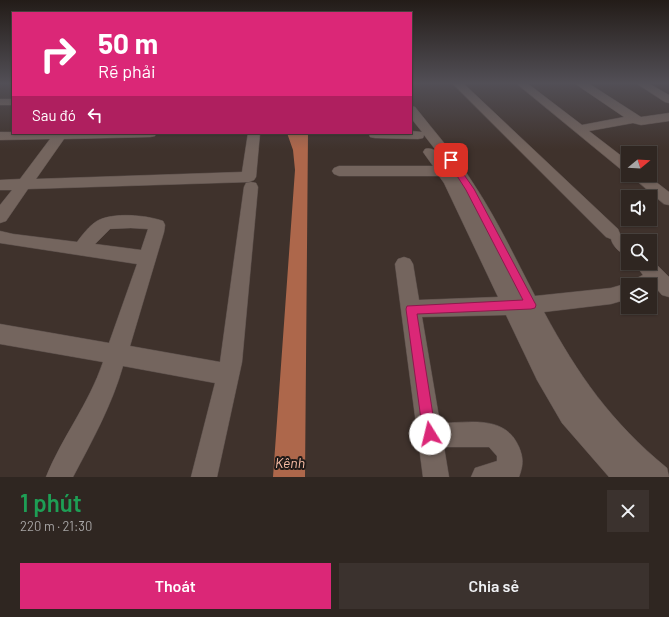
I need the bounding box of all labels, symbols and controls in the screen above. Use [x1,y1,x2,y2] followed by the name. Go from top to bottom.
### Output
[98,26,158,60] text: 50 m
[32,28,84,80] icon: right
[98,60,156,82] text: Rẽ phải
[84,104,106,126] icon: left
[32,106,76,124] text: Sau đó
[434,143,468,177] pin
[621,146,657,182] north arrow
[621,146,657,314] map controls
[440,149,462,171] icon: arrive
[621,190,657,226] button: sound
[621,234,657,270] button: search
[621,278,657,314] button: layers
[409,413,451,455] position arrow
[275,454,305,471] water label: Kênh
[20,488,82,517] text: 1 phút
[607,490,649,532] button: close
[20,518,92,534] text: 220 m · 21:30
[20,563,331,609] button: Thoát
[339,563,649,609] button: Chia sẻ

